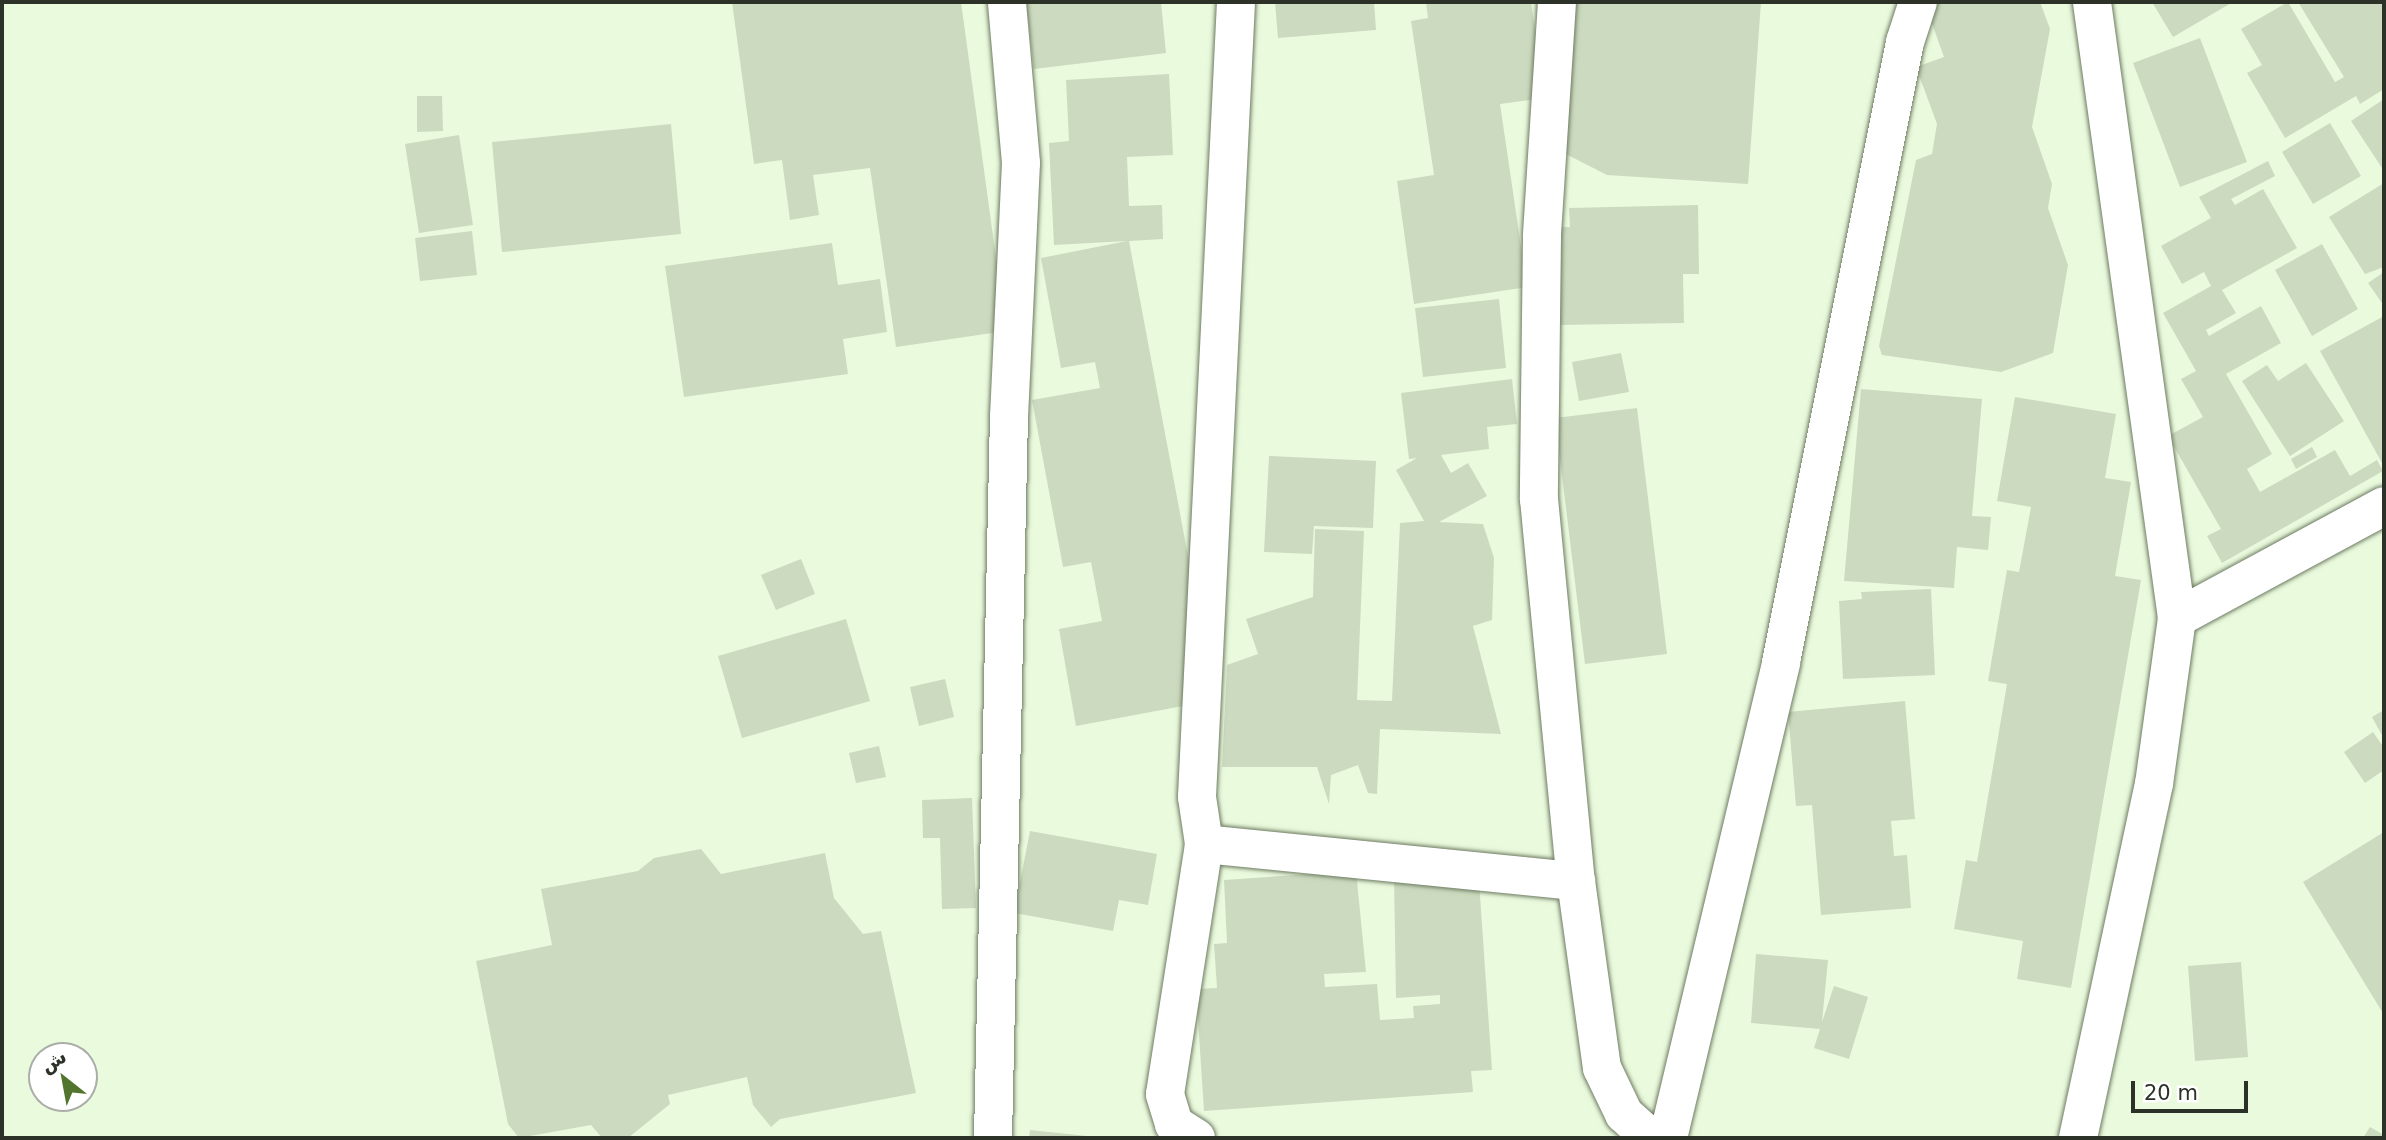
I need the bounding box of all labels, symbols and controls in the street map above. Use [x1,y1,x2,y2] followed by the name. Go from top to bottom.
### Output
[28,1042,98,1112] north arrow
[36,1045,70,1077] text: ش
[2134,1066,2251,1110] scale bar
[2144,1081,2198,1105] text: 20 m

